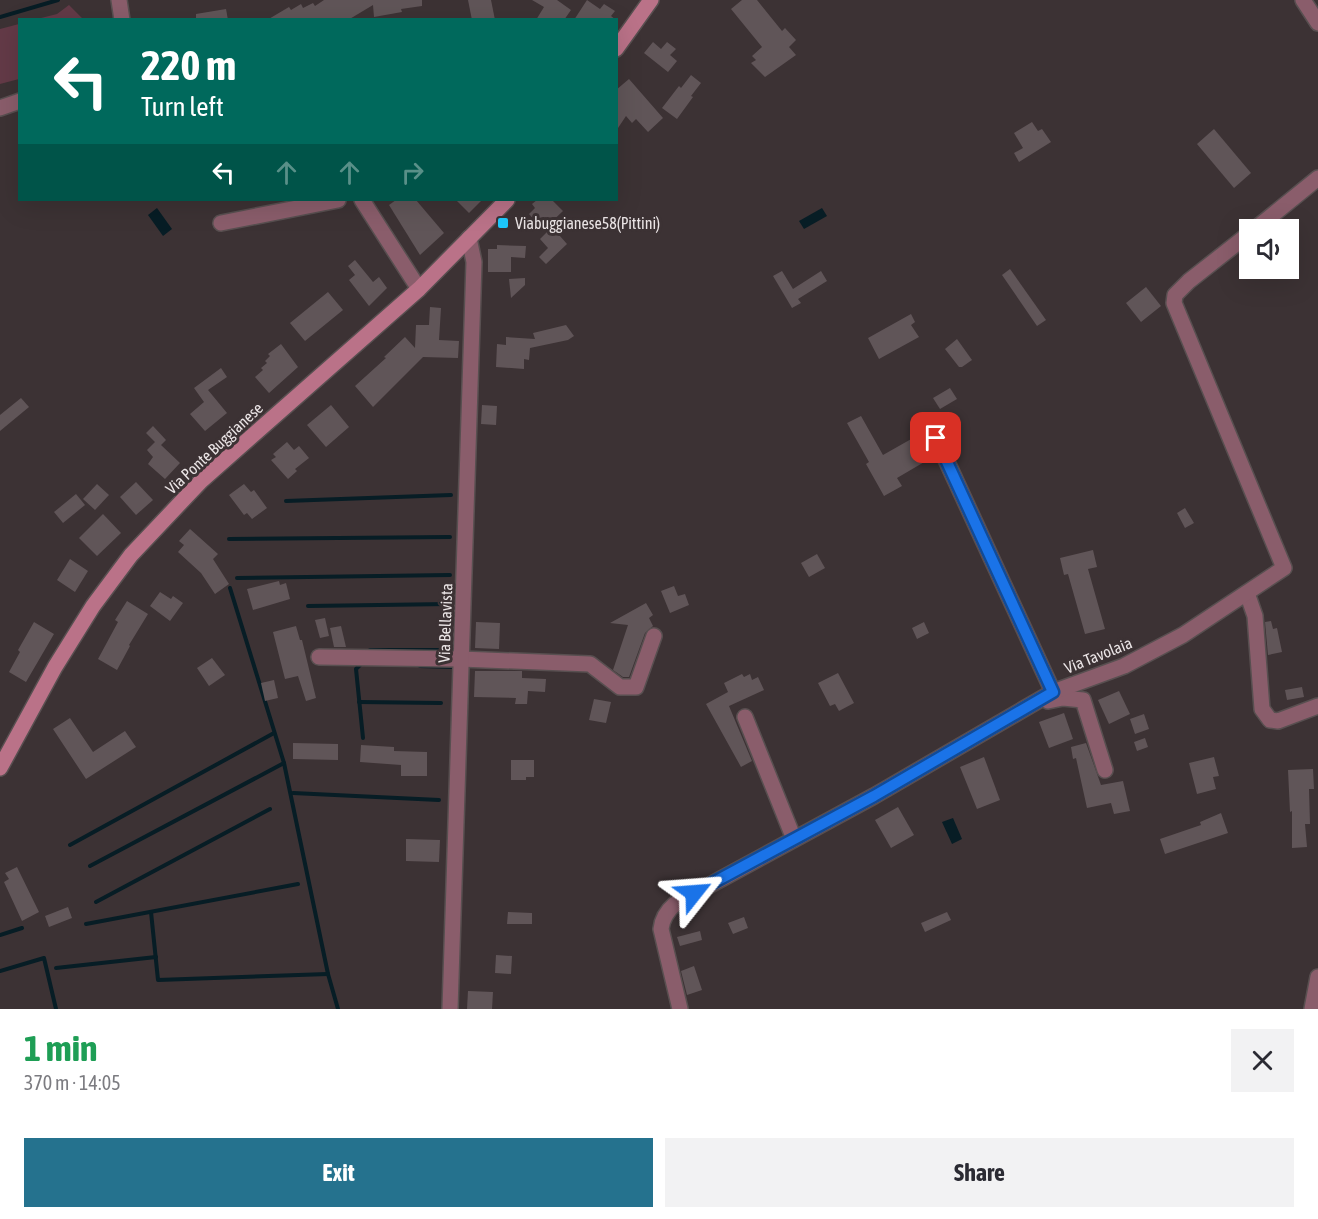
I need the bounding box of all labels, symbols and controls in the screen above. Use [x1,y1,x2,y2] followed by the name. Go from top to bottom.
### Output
[141,41,236,89] text: 220 m
[42,42,120,120] icon: left
[141,91,224,122] text: Turn left
[207,156,240,189] icon: left
[270,156,303,189] icon: ahead
[333,156,366,189] icon: ahead
[396,156,429,189] icon: right
[515,214,660,233] place label: Viabuggianese58(Pittini)
[496,216,510,230] marker: Viabuggianese58(Pittini)
[1239,219,1299,279] map controls
[1239,219,1299,279] button: sound
[162,399,267,498] street label: Via Ponte Buggianese
[910,412,961,463] pin
[919,421,952,454] icon: arrive
[435,583,455,663] street label: Via Bellavista
[1062,633,1134,677] street label: Via Tavolaia
[662,861,726,925] position arrow
[24,1027,98,1069] text: 1 min
[1231,1029,1294,1092] button: close
[24,1071,121,1094] text: 370 m · 14:05
[24,1138,653,1207] button: Exit
[665,1138,1294,1207] button: Share

